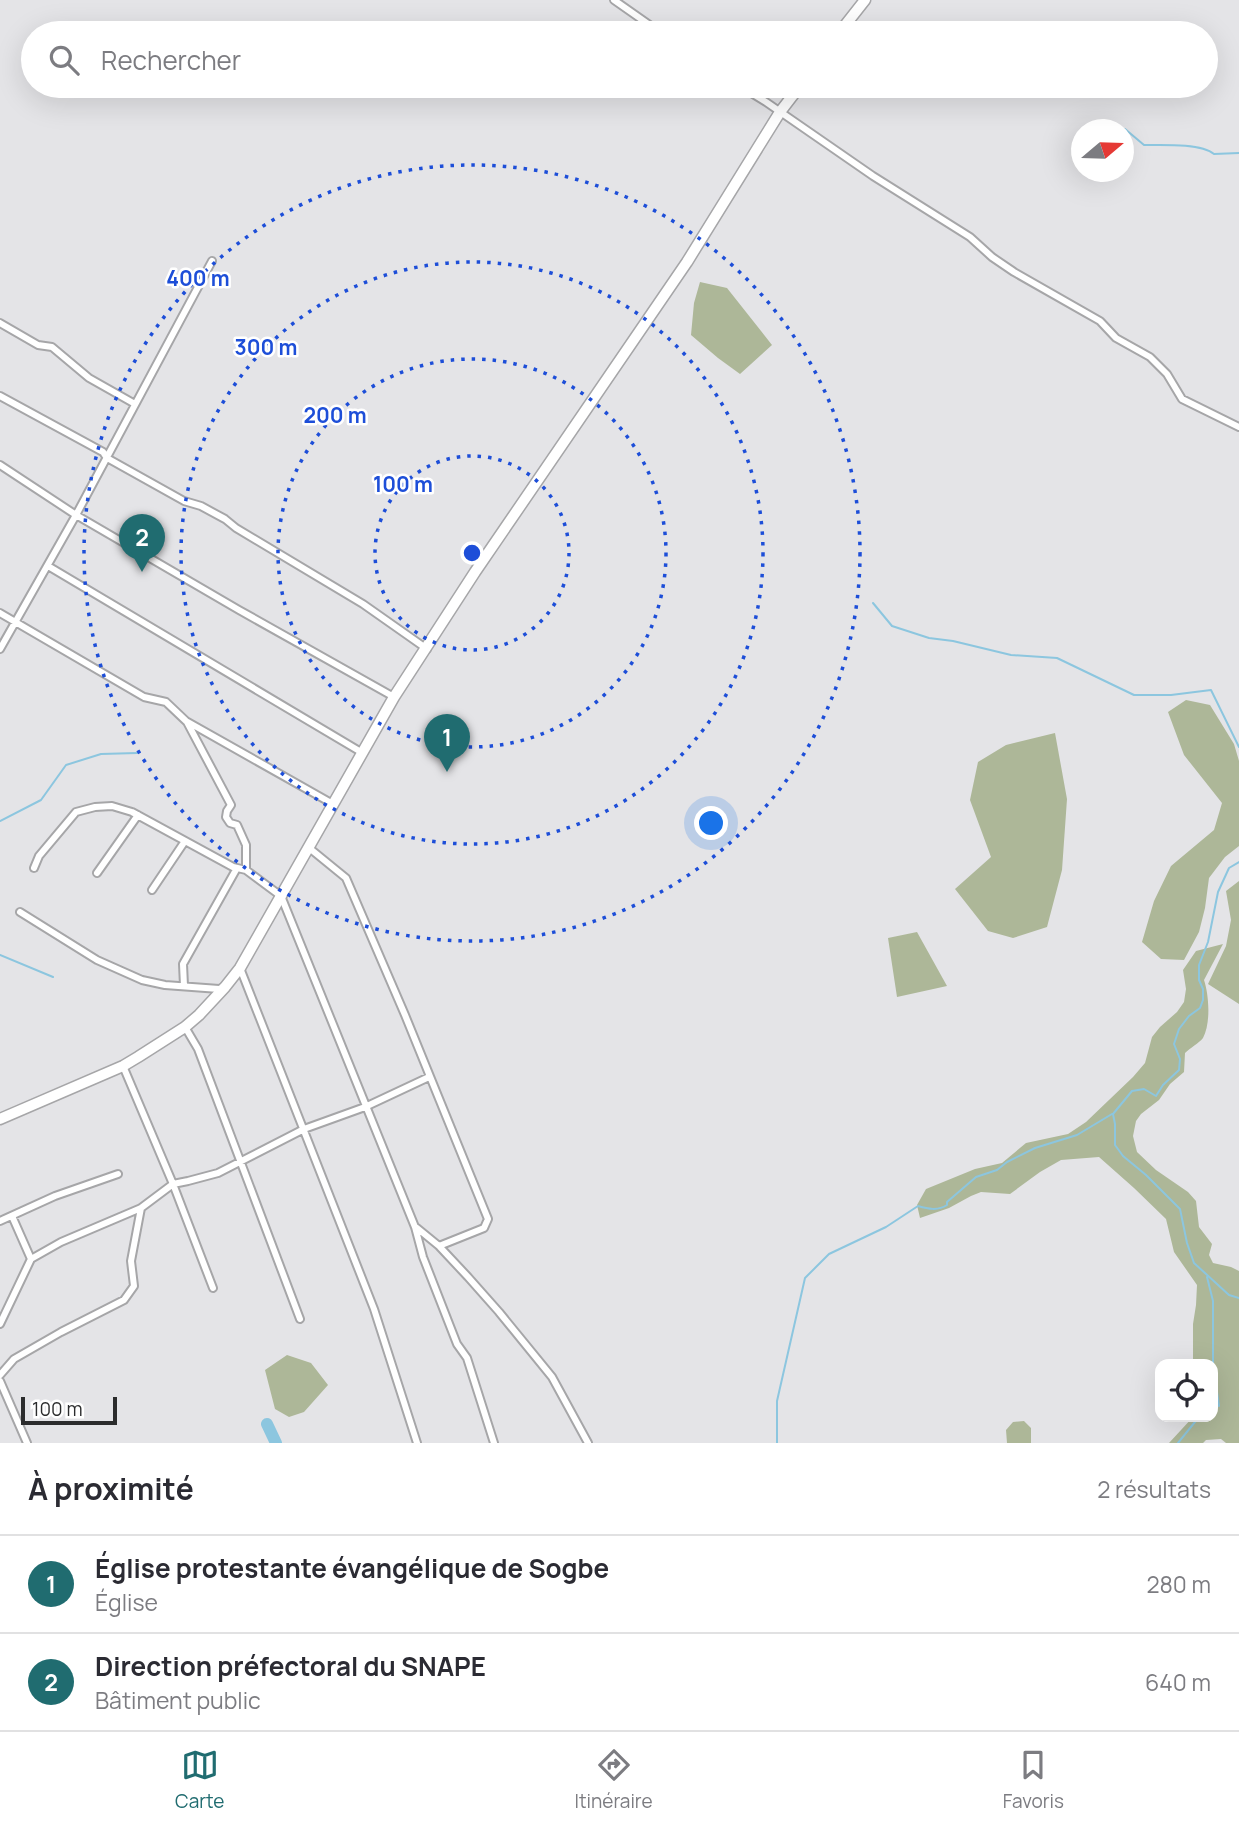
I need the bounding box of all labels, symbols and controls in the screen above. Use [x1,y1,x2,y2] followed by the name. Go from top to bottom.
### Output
[21,21,1218,98] search box
[45,41,83,79] icon: search
[101,42,241,78] text: Rechercher
[1071,119,1134,182] north arrow
[166,264,230,292] text: 400 m
[235,333,297,361] text: 300 m
[303,401,367,429] text: 200 m
[373,470,433,498] text: 100 m
[119,514,165,572] pin: 2
[460,541,484,565] centre of rings
[424,714,470,772] pin: 1
[694,806,728,840] your location
[1155,1359,1218,1422] map controls
[1155,1359,1218,1422] button: locate
[21,1394,117,1426] scale bar
[32,1396,83,1422] text: 100 m
[28,1468,194,1509] text: À proximité
[1097,1473,1211,1505] text: 2 résultats
[95,1550,609,1586] text: Église protestante évangélique de Sogbe
[46,1568,56,1600] text: 1
[1146,1568,1211,1600] text: 280 m
[95,1586,158,1618] text: Église
[95,1648,486,1684] text: Direction préfectoral du SNAPE
[44,1666,58,1698] text: 2
[1145,1666,1211,1698] text: 640 m
[95,1684,261,1716] text: Bâtiment public
[175,1746,224,1814] tab: Carte
[575,1746,653,1814] tab: Itinéraire
[1003,1746,1064,1814] tab: Favoris

